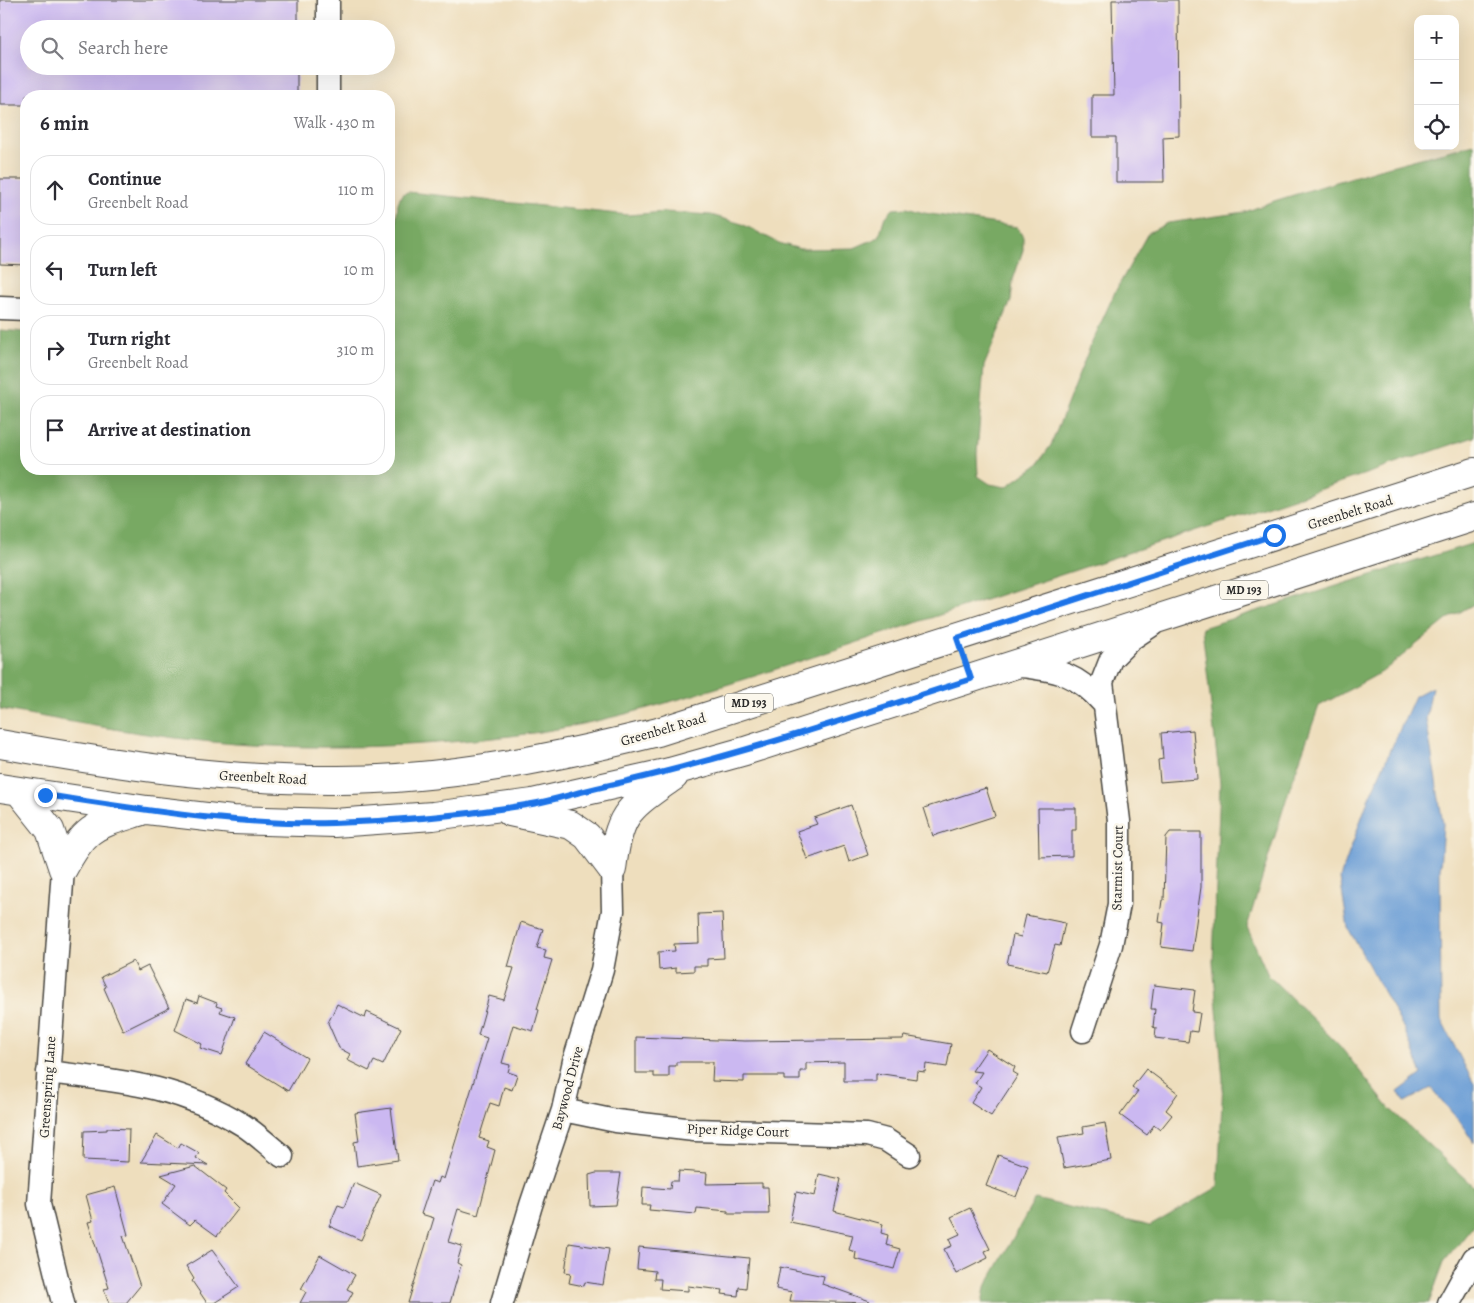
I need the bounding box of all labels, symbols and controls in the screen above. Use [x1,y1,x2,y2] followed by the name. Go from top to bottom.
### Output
[1414,15,1459,150] map controls
[1414,15,1459,60] button: +
[20,20,395,75] search box
[38,34,66,62] icon: search
[78,35,168,61] text: Search here
[1414,60,1459,105] button: −
[1414,105,1459,150] button: locate
[40,109,89,137] text: 6 min
[294,112,375,134] text: Walk · 430 m
[88,166,162,192] text: Continue
[41,176,69,204] icon: ahead
[338,179,374,201] text: 110 m
[88,192,188,214] text: Greenbelt Road
[41,256,69,284] icon: left
[88,257,157,283] text: Turn left
[344,259,374,281] text: 10 m
[88,326,170,352] text: Turn right
[41,336,69,364] icon: right
[337,339,374,361] text: 310 m
[88,352,188,374] text: Greenbelt Road
[41,416,69,444] icon: arrive
[88,417,251,443] text: Arrive at destination
[1305,490,1395,534] street label: Greenbelt Road
[1263,524,1286,547] route start
[1220,580,1268,600] road number: MD 193
[725,694,773,712] road number: MD 193
[618,708,708,751] street label: Greenbelt Road
[219,766,308,789] street label: Greenbelt Road
[34,784,57,807] route end
[1107,825,1128,911] street label: Starmist Court
[34,1036,61,1139] street label: Greenspring Lane
[547,1044,588,1132] street label: Baywood Drive
[687,1119,790,1142] street label: Piper Ridge Court

